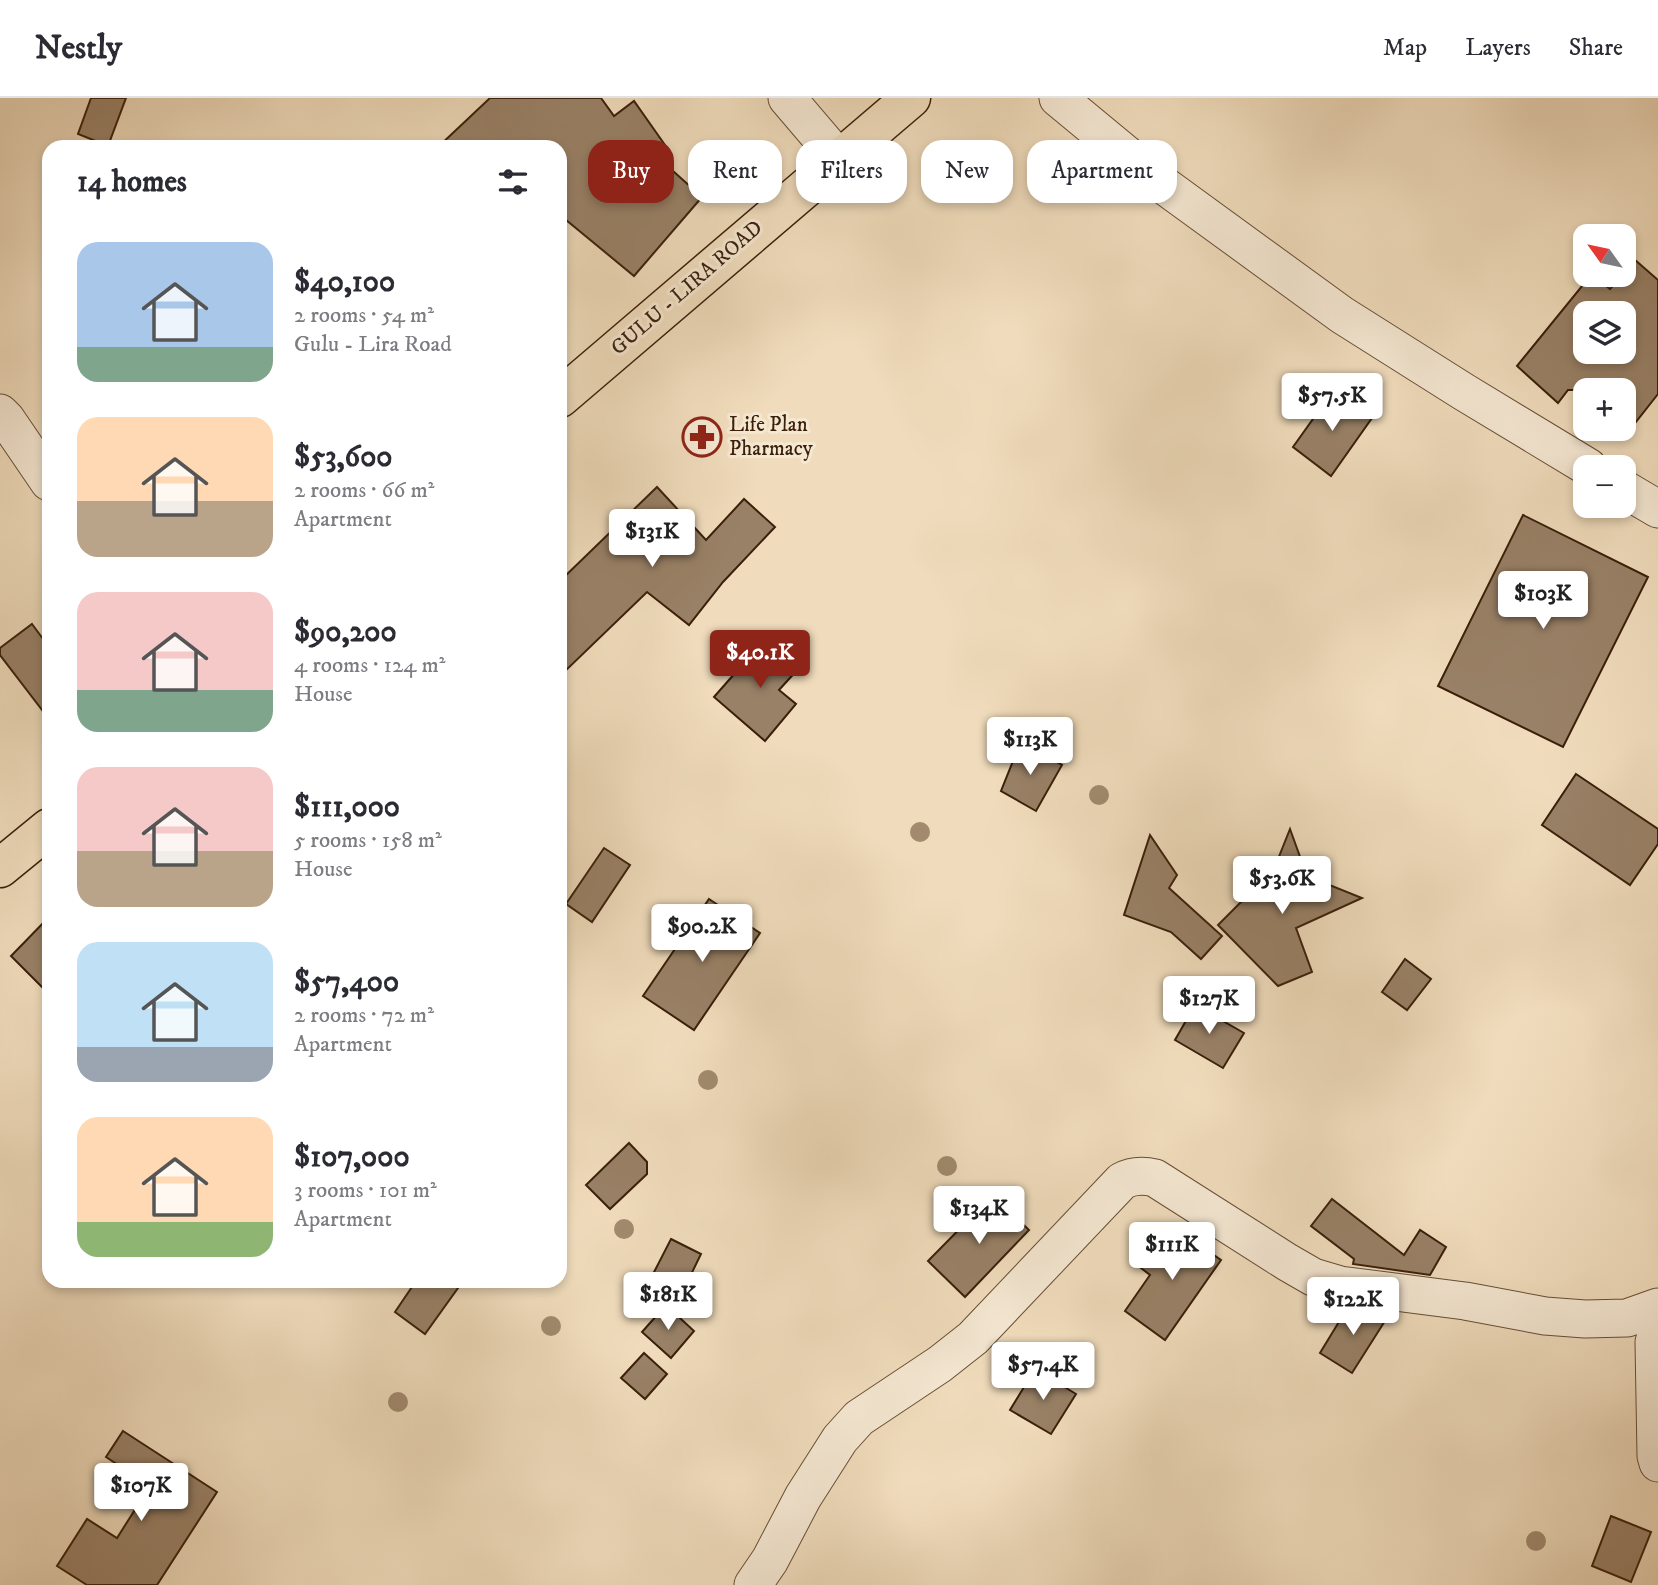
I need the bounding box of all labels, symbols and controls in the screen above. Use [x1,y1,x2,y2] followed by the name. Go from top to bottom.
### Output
[35,28,122,69] text: Nestly
[1383,33,1427,63] text: Map
[1465,33,1531,63] text: Layers
[1569,33,1623,63] text: Share
[588,140,674,203] chip: Buy
[688,140,782,203] chip: Rent
[796,140,907,203] chip: Filters
[921,140,1013,203] chip: New
[1027,140,1177,203] chip: Apartment
[494,163,532,201] icon: filters
[77,164,187,201] text: 14 homes
[606,215,768,361] street label: GULU - LIRA ROAD
[1573,224,1636,287] north arrow
[1573,224,1636,518] map controls
[294,264,395,301] text: $40,100
[133,270,217,354] icon: home
[294,301,434,330] text: 2 rooms · 54 m²
[1573,301,1636,364] button: layers
[294,330,452,359] text: Gulu - Lira Road
[1275,374,1389,433] pin: $57.5K
[1573,378,1636,441] button: +
[1298,381,1366,410] text: $57.5K
[729,412,814,462] place label: Life Plan Pharmacy
[681,416,723,458] pharmacy icon: Life Plan Pharmacy
[294,439,392,476] text: $53,600
[133,445,217,529] icon: home
[1573,455,1636,518] button: −
[294,476,434,505] text: 2 rooms · 66 m²
[294,505,392,534] text: Apartment
[603,510,701,569] pin: $131K
[625,517,679,546] text: $131K
[1494,572,1592,631] pin: $103K
[1514,579,1572,608] text: $103K
[294,614,397,651] text: $90,200
[133,620,217,704] icon: home
[703,630,817,690] pin: $40.1K
[726,638,794,667] text: $40.1K
[294,651,445,680] text: 4 rooms · 124 m²
[294,680,352,709] text: House
[981,718,1079,777] pin: $113K
[1003,725,1057,754] text: $113K
[294,789,400,826] text: $111,000
[133,795,217,879] icon: home
[294,826,442,855] text: 5 rooms · 158 m²
[294,855,352,884] text: House
[1225,856,1339,916] pin: $53.6K
[1249,864,1315,893] text: $53.6K
[645,904,759,964] pin: $90.2K
[667,912,737,941] text: $90.2K
[294,964,399,1001] text: $57,400
[133,970,217,1054] icon: home
[1160,976,1258,1036] pin: $127K
[1179,984,1239,1013] text: $127K
[294,1001,434,1030] text: 2 rooms · 72 m²
[294,1030,392,1059] text: Apartment
[294,1139,410,1176] text: $107,000
[133,1145,217,1229] icon: home
[294,1176,437,1205] text: 3 rooms · 101 m²
[930,1186,1028,1246] pin: $134K
[950,1194,1008,1223] text: $134K
[294,1205,392,1234] text: Apartment
[1123,1222,1221,1282] pin: $111K
[1145,1230,1199,1259] text: $111K
[619,1272,717,1332] pin: $181K
[1304,1278,1402,1337] pin: $122K
[639,1280,697,1309] text: $181K
[1323,1285,1383,1314] text: $122K
[986,1342,1100,1402] pin: $57.4K
[1007,1350,1079,1379] text: $57.4K
[92,1464,190,1523] pin: $107K
[110,1471,172,1500] text: $107K

